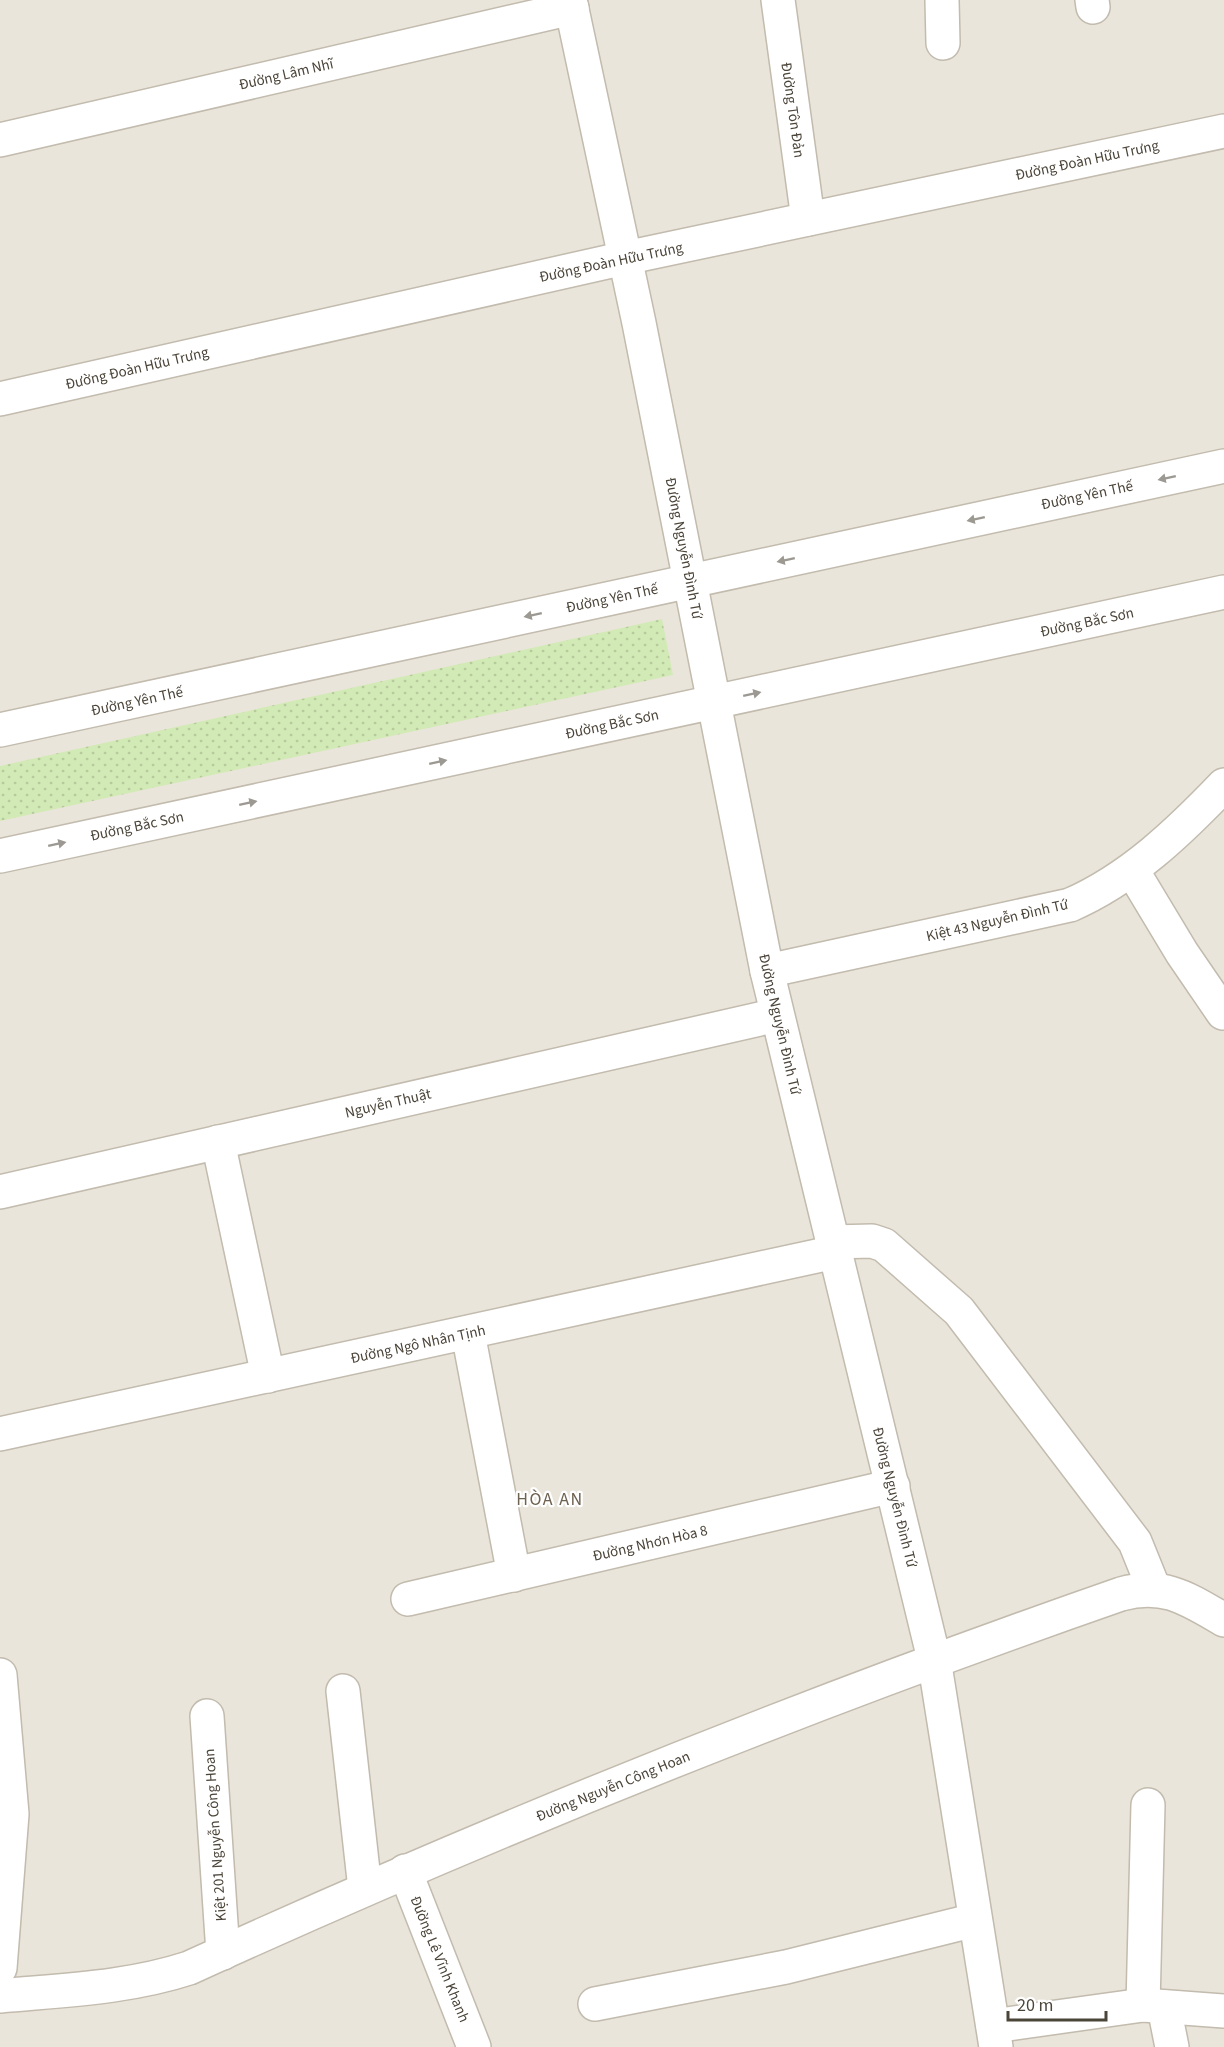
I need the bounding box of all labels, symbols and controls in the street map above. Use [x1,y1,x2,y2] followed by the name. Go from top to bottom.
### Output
[237,53,337,96] street label: Đường Lâm Nhĩ
[775,61,810,159] street label: Đường Tôn Đản
[1013,135,1161,186] street label: Đường Đoàn Hữu Trưng
[537,237,685,288] street label: Đường Đoàn Hữu Trưng
[63,342,211,395] street label: Đường Đoàn Hữu Trưng
[1157,474,1176,483] one-way arrow
[1039,475,1136,515] street label: Đường Yên Thế
[659,476,708,621] street label: Đường Nguyễn Đình Tứ
[966,515,985,524] one-way arrow
[776,556,795,566] one-way arrow
[564,578,661,618] street label: Đường Yên Thế
[1038,602,1136,643] street label: Đường Bắc Sơn
[524,611,543,620] one-way arrow
[89,681,186,721] street label: Đường Yên Thế
[743,689,762,698] one-way arrow
[563,704,661,745] street label: Đường Bắc Sơn
[429,756,448,766] one-way arrow
[239,797,257,807] one-way arrow
[88,806,186,847] street label: Đường Bắc Sơn
[48,838,66,848] one-way arrow
[924,894,1071,947] street label: Kiệt 43 Nguyễn Đình Tứ
[753,952,806,1097] street label: Đường Nguyễn Đình Tứ
[343,1083,433,1124] street label: Nguyễn Thuật
[349,1320,488,1369] street label: Đường Ngô Nhân Tịnh
[867,1425,922,1570] street label: Đường Nguyễn Đình Tứ
[516,1487,584,1512] district label: HÒA AN
[591,1520,710,1567] street label: Đường Nhơn Hòa 8
[533,1746,693,1827] street label: Đường Nguyễn Công Hoan
[199,1748,232,1922] street label: Kiệt 201 Nguyễn Công Hoan
[405,1893,474,2026] street label: Đường Lê Vĩnh Khanh
[1008,1984,1106,2022] scale bar
[1017,1993,1053,2018] text: 20 m

